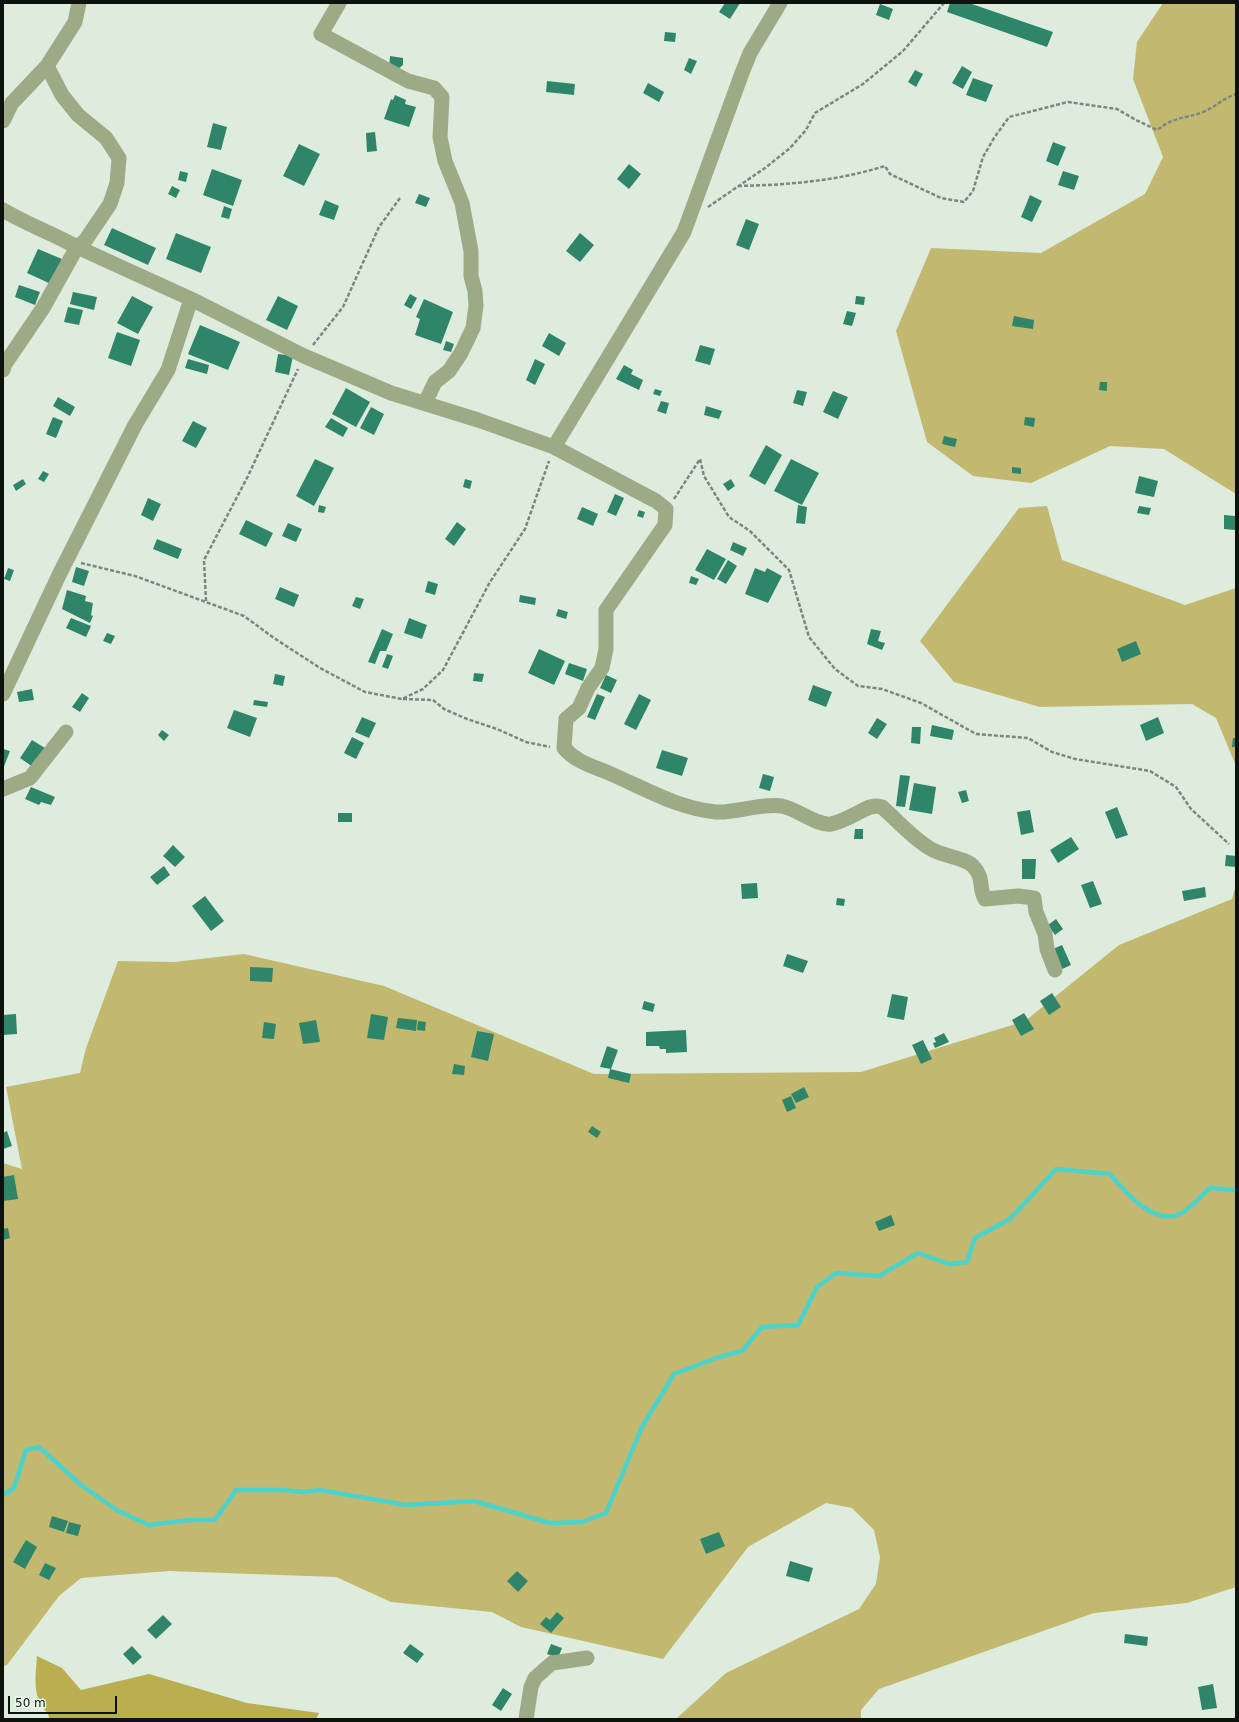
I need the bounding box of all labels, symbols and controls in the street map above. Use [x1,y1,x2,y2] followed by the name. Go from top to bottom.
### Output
[10,1688,119,1714] scale bar
[15,1696,46,1710] text: 50 m

